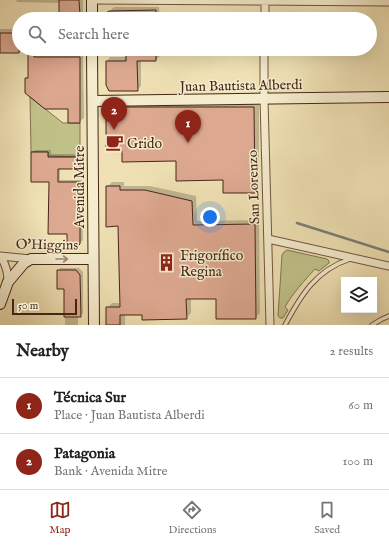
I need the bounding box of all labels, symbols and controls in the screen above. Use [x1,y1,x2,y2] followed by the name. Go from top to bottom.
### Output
[12,12,377,56] search box
[26,23,48,45] icon: search
[58,25,129,44] text: Search here
[178,76,303,96] street label: Juan Bautista Alberdi
[101,97,127,130] pin: 2
[175,110,201,143] pin: 1
[104,133,124,153] cafe icon: Grido
[127,135,162,153] place label: Grido
[71,145,89,229] street label: Avenida Mitre
[244,149,264,224] street label: San Lorenzo
[200,207,220,227] your location
[16,235,78,255] street label: O'Higgins
[180,247,244,281] place label: Frigorífico Regina
[157,253,177,273] building icon: Frigorífico Regina
[55,255,68,263] one-way arrow
[341,277,377,313] map controls
[341,277,377,313] button: layers
[12,297,77,316] scale bar
[18,299,38,313] text: 50 m
[16,341,69,362] text: Nearby
[329,343,373,360] text: 2 results
[54,388,126,407] text: Técnica Sur
[27,397,31,414] text: 1
[348,397,373,414] text: 60 m
[54,407,205,424] text: Place · Juan Bautista Alberdi
[54,444,115,463] text: Patagonia
[26,453,32,470] text: 2
[343,453,373,470] text: 100 m
[54,463,167,480] text: Bank · Avenida Mitre
[49,499,71,537] tab: Map
[169,499,216,537] tab: Directions
[314,499,340,537] tab: Saved

